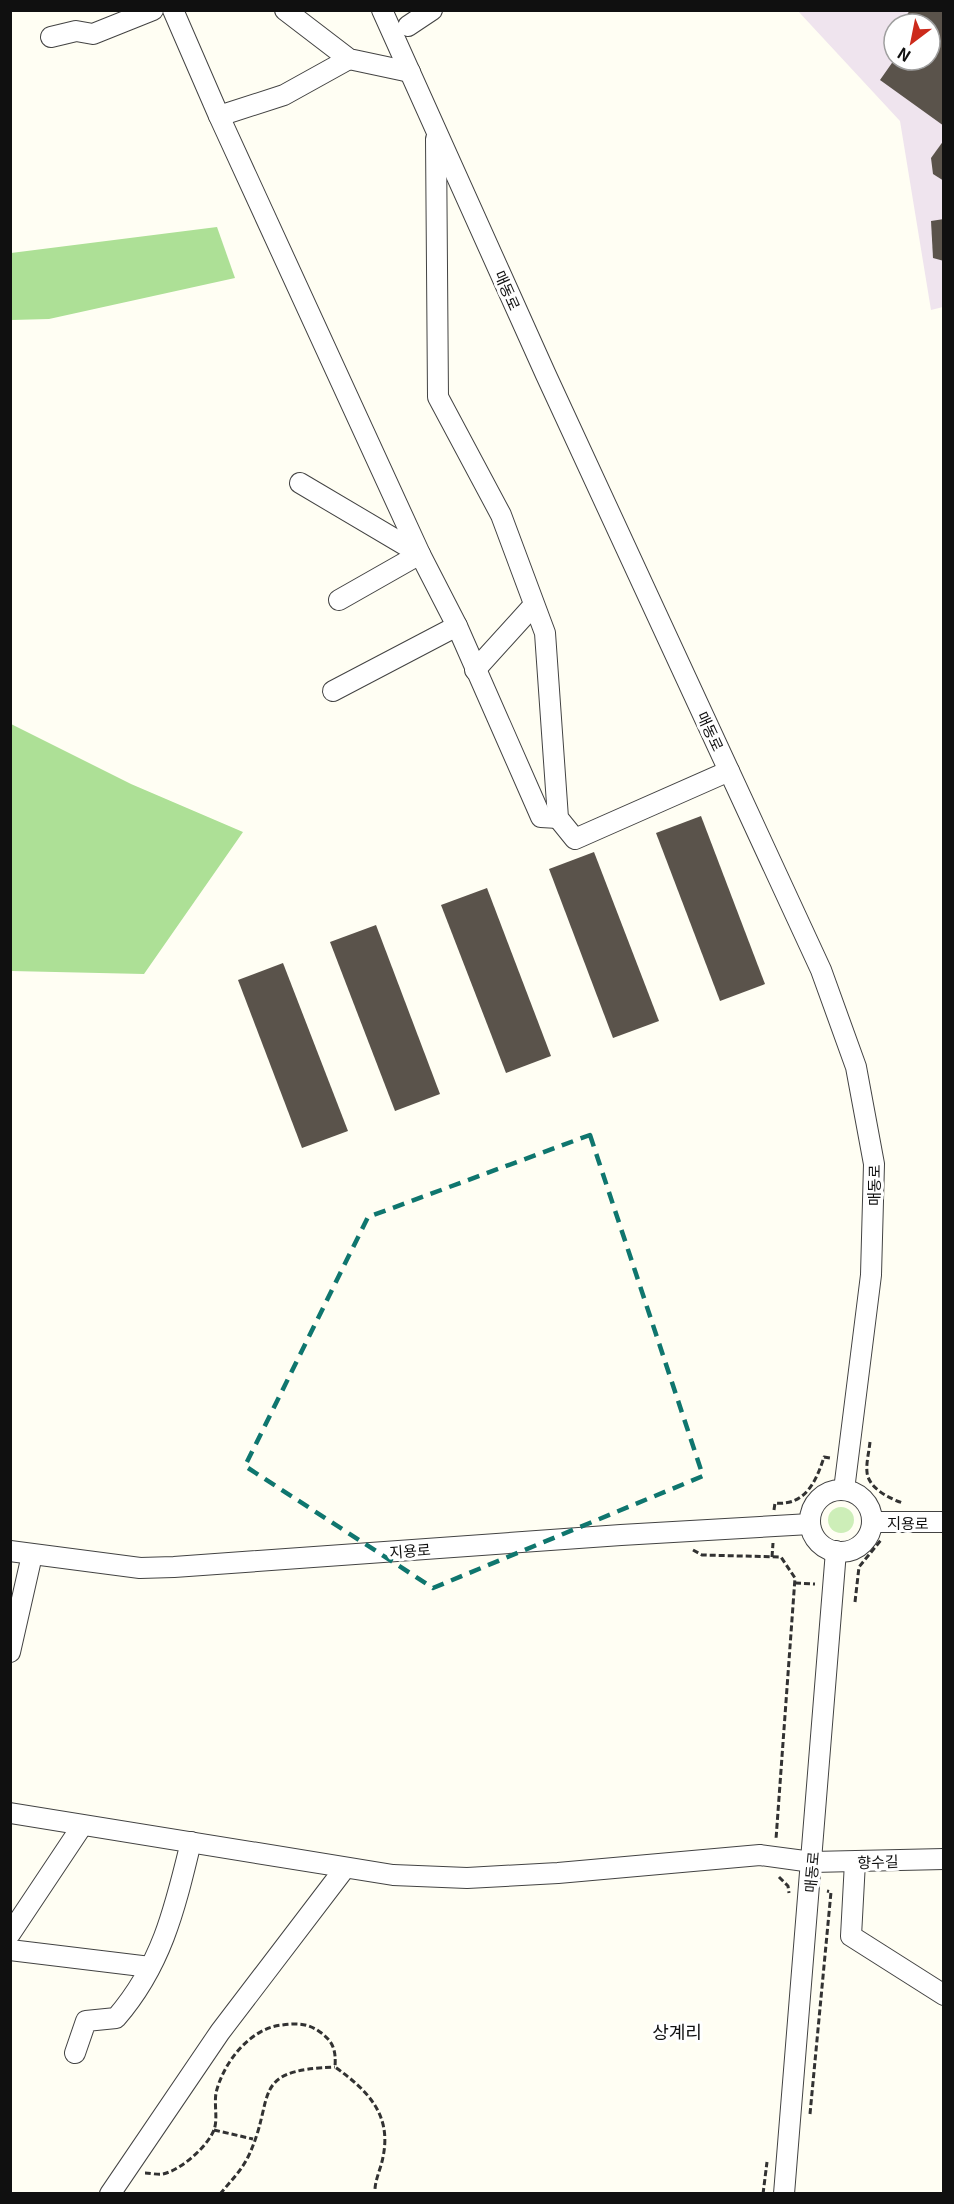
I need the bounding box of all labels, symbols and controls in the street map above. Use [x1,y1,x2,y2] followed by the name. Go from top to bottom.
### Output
[882,12,942,72] north arrow
[892,42,915,69] text: N
[490,267,526,313] street label: 매동로
[693,708,729,754] street label: 매동로
[863,1164,884,1206] street label: 매동로
[887,1512,929,1533] street label: 지용로
[389,1538,431,1562] street label: 지용로
[799,1850,823,1894] street label: 매동로
[857,1850,899,1872] street label: 향수길
[652,2018,702,2044] district label: 상계리

